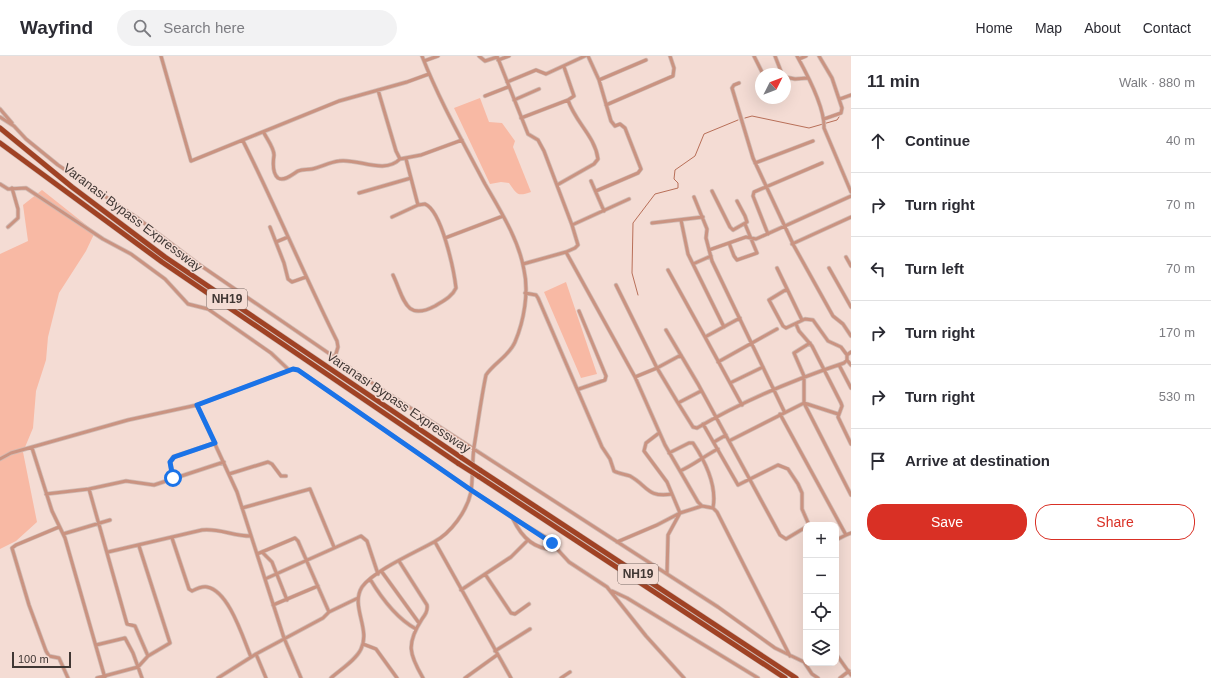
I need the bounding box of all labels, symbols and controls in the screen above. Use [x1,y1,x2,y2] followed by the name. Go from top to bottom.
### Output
[117,10,397,46] search box
[20,17,93,38] text: Wayfind
[131,17,153,39] icon: search
[163,19,245,36] text: Search here
[976,20,1013,36] text: Home
[1035,20,1062,36] text: Map
[1084,20,1121,36] text: About
[1143,20,1191,36] text: Contact
[755,68,791,104] north arrow
[867,72,920,91] text: 11 min
[1119,75,1195,90] text: Walk · 880 m
[867,130,889,152] icon: ahead
[905,132,970,149] text: Continue
[1166,133,1195,148] text: 40 m
[60,160,206,275] street label: Varanasi Bypass Expressway
[867,194,889,216] icon: right
[905,196,975,213] text: Turn right
[1166,197,1195,212] text: 70 m
[867,258,889,280] icon: left
[905,260,964,277] text: Turn left
[1166,261,1195,276] text: 70 m
[207,289,247,309] road number: NH19
[867,322,889,344] icon: right
[905,324,975,341] text: Turn right
[1159,325,1195,340] text: 170 m
[324,349,474,457] street label: Varanasi Bypass Expressway
[867,386,889,408] icon: right
[905,388,975,405] text: Turn right
[1159,389,1195,404] text: 530 m
[867,450,889,472] icon: arrive
[905,452,1050,469] text: Arrive at destination
[164,469,182,487] route start
[867,504,1027,540] button: Save
[1035,504,1195,540] button: Share
[803,522,839,666] map controls
[803,522,839,558] button: +
[543,534,561,552] route end
[803,558,839,594] button: −
[618,564,658,584] road number: NH19
[803,594,839,630] button: locate
[803,630,839,666] button: layers
[12,650,71,669] scale bar
[18,653,49,665] text: 100 m

